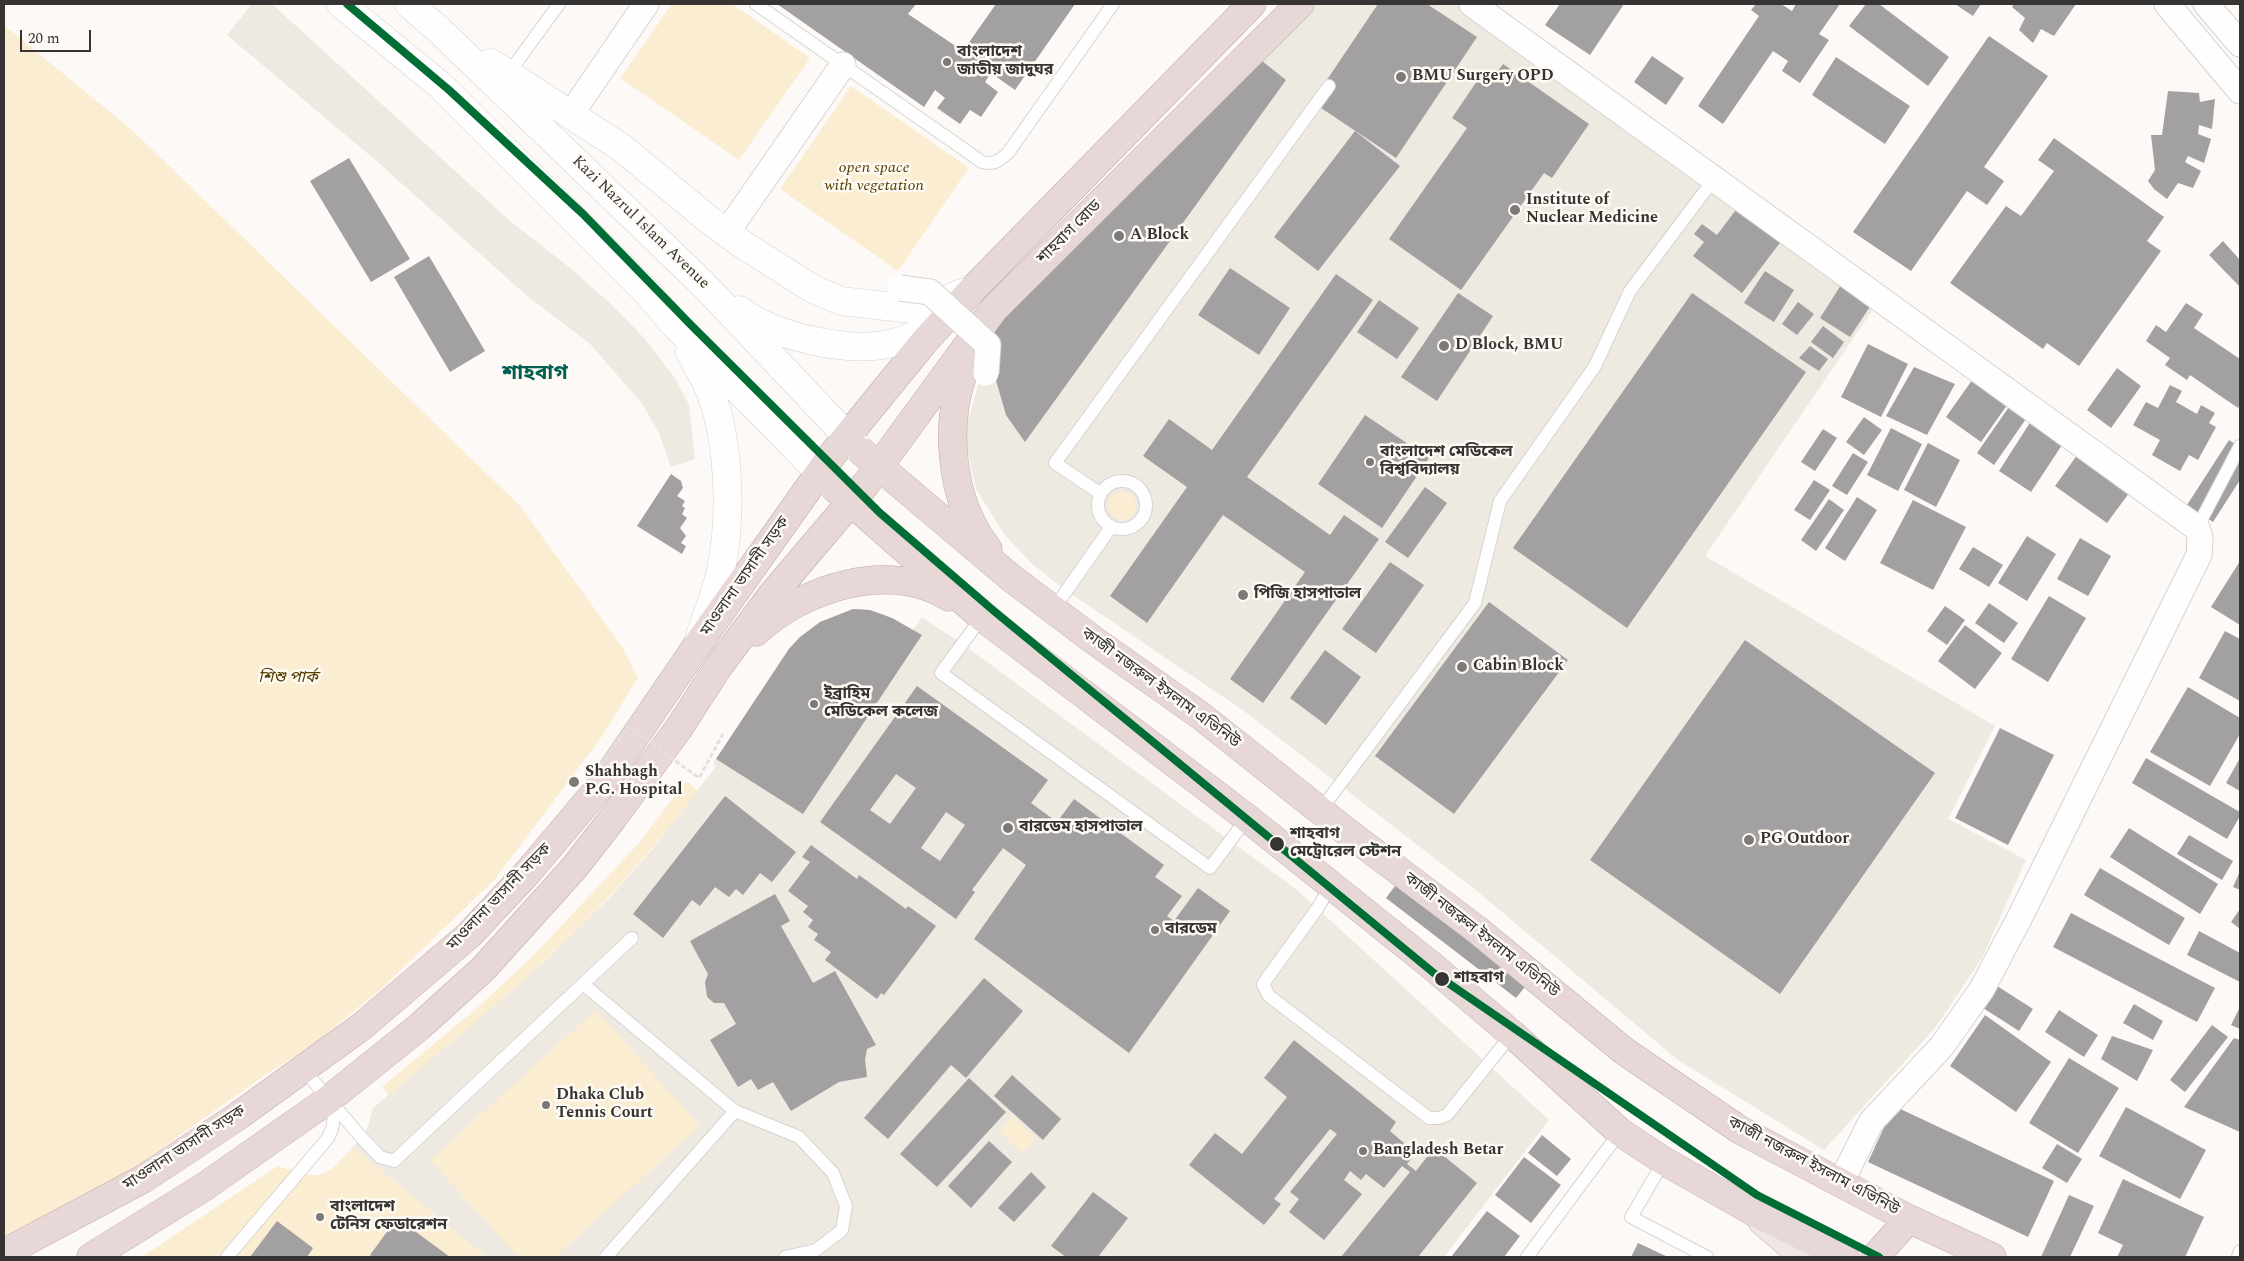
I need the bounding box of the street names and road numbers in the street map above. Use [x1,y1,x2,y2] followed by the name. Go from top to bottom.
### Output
[567,152,713,294] street label: Kazi Nazrul Islam Avenue
[1034,197,1106,269] street label: শাহবাগ রোড
[698,514,794,640] street label: মাওলানা ভাসানী সড়ক
[1077,625,1243,753] street label: কাজী নজরুল ইসলাম এভিনিউ
[444,840,556,956] street label: মাওলানা ভাসানী সড়ক
[1400,869,1562,1003] street label: কাজী নজরুল ইসলাম এভিনিউ
[120,1102,250,1196] street label: মাওলানা ভাসানী সড়ক
[1724,1114,1902,1220] street label: কাজী নজরুল ইসলাম এভিনিউ

